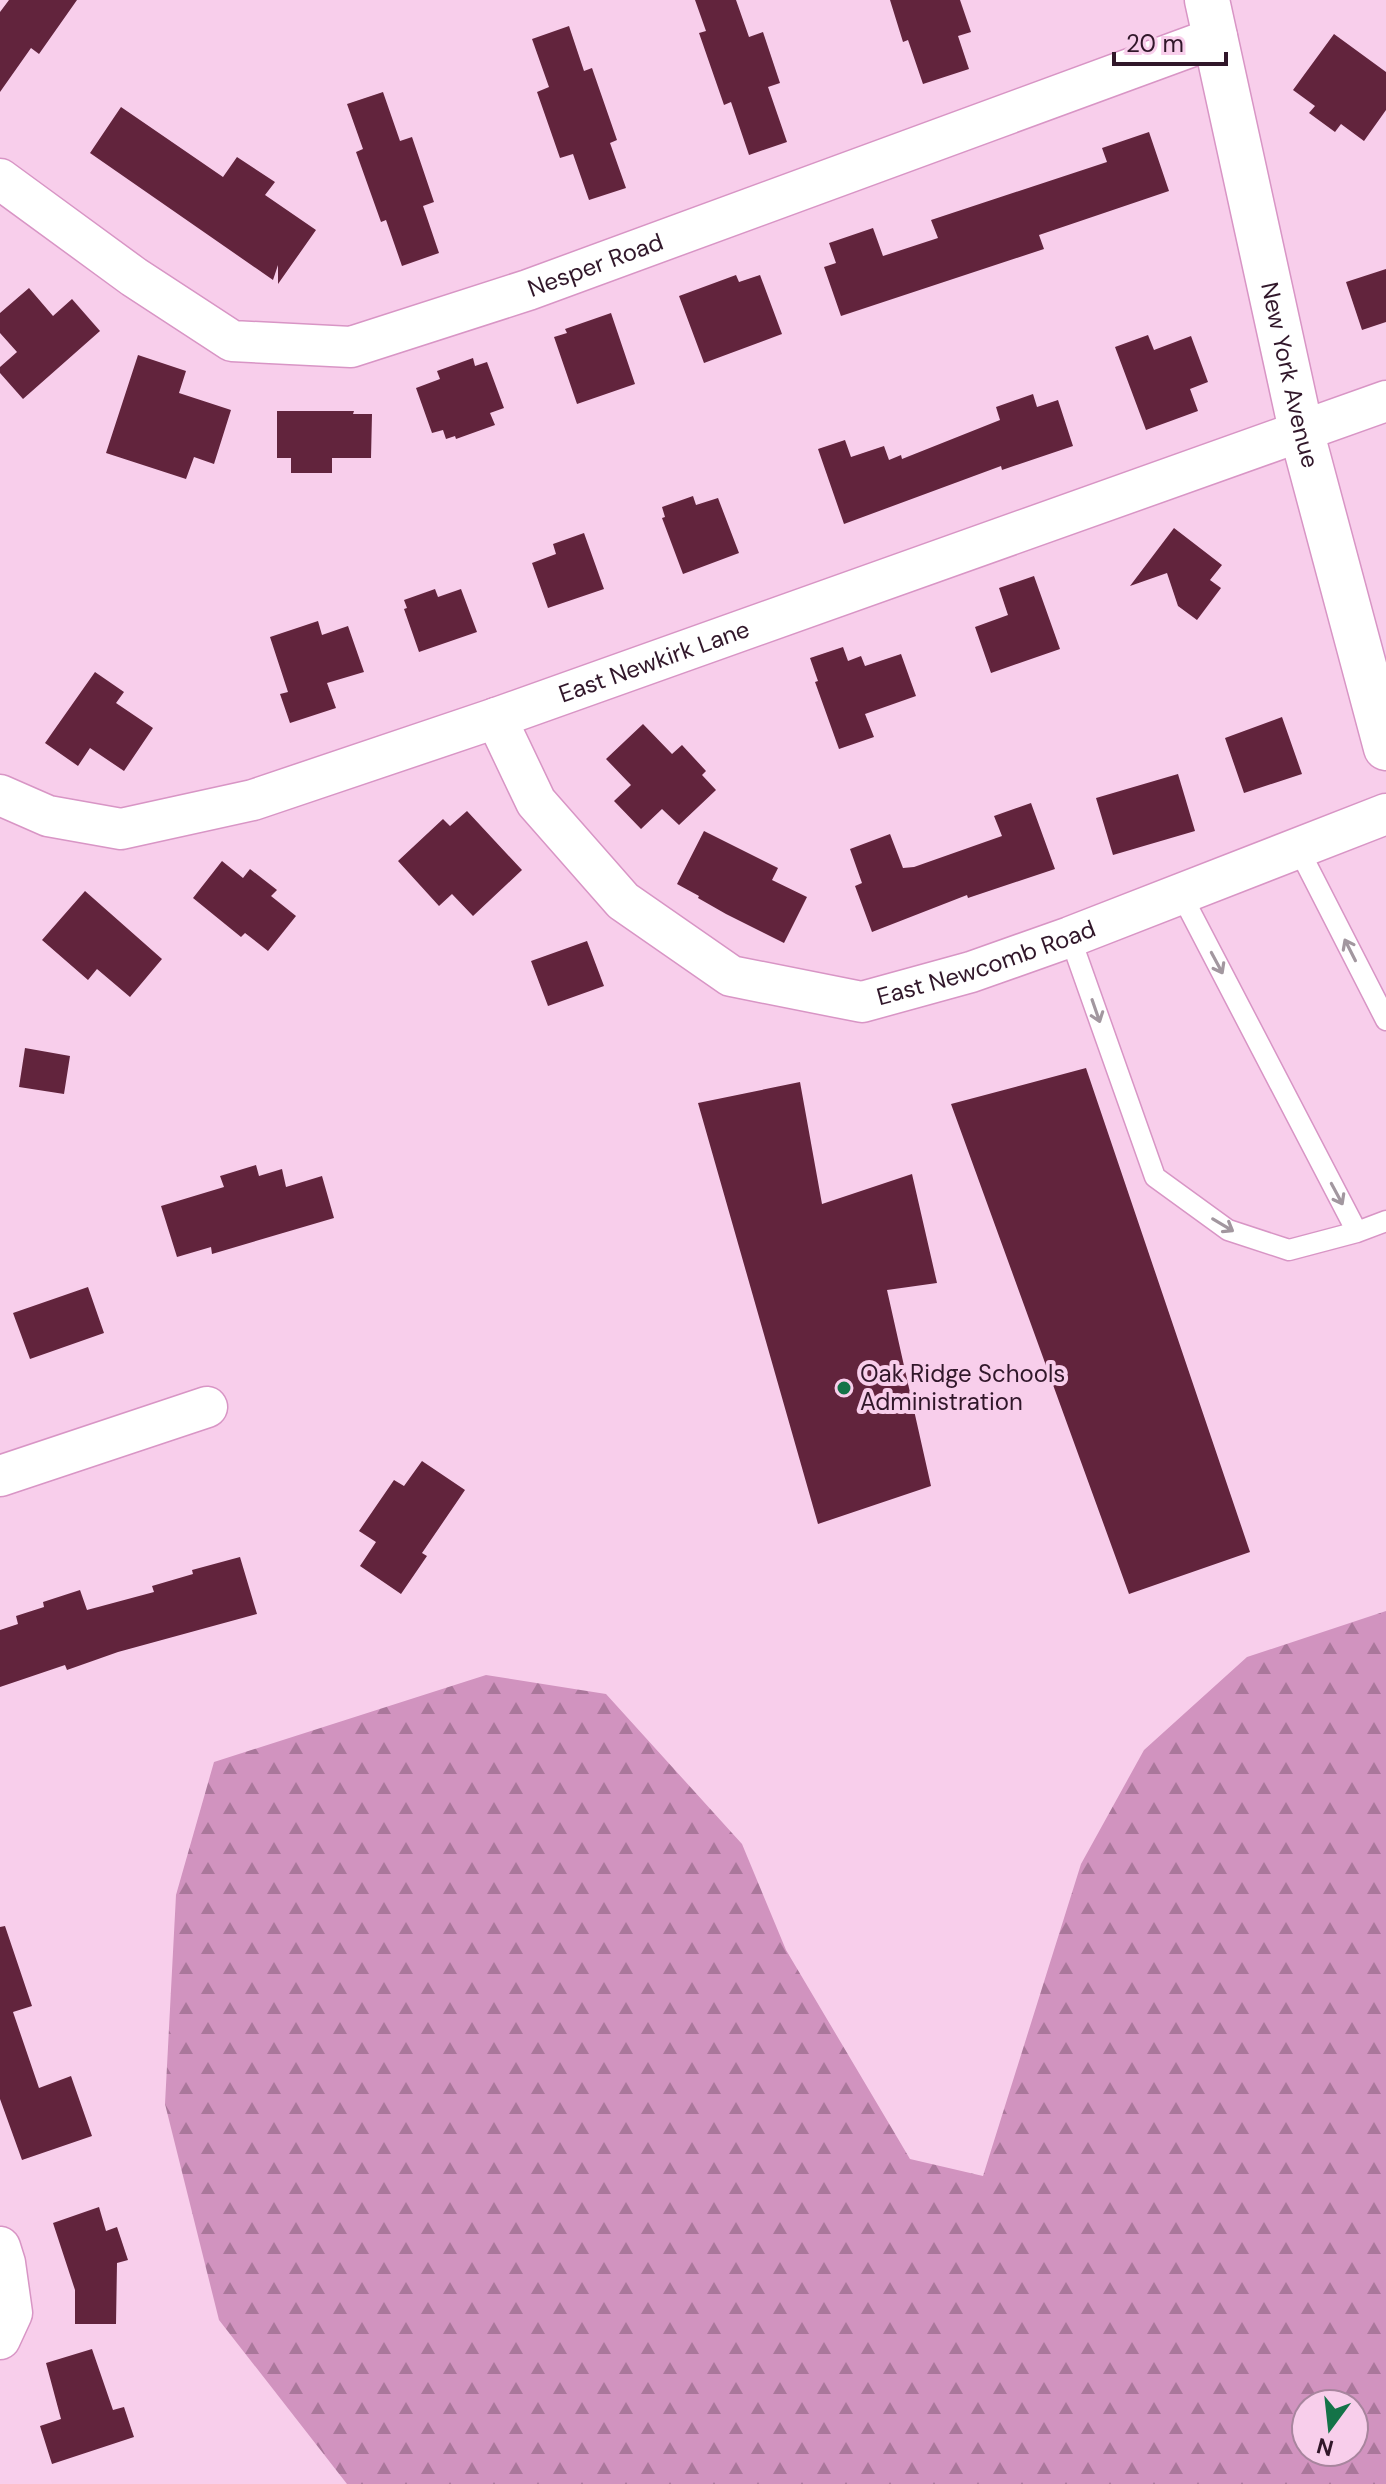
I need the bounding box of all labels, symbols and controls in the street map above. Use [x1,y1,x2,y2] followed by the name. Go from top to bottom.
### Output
[1114,16,1226,66] scale bar
[1126,28,1184,59] text: 20 m
[523,226,667,304] street label: Nesper Road
[1254,279,1326,471] street label: New York Avenue
[554,613,754,709] street label: East Newkirk Lane
[873,913,1100,1012] street label: East Newcomb Road
[1342,939,1358,963] one-way arrow
[1209,951,1225,975] one-way arrow
[1090,998,1104,1023] one-way arrow
[1330,1181,1346,1205] one-way arrow
[1211,1217,1234,1233] one-way arrow
[860,1358,1065,1417] place label: Oak Ridge Schools Administration
[835,1379,853,1397] marker: Oak Ridge Schools Administration
[1290,2388,1370,2468] north arrow
[1313,2431,1336,2463] text: N

